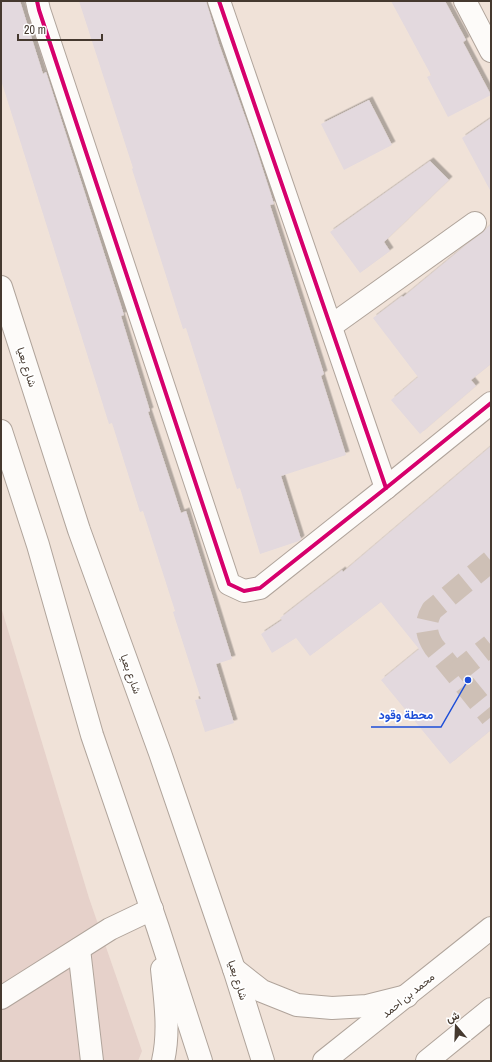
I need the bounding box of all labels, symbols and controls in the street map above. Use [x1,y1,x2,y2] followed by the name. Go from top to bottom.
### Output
[18,16,102,42] scale bar
[24,22,46,38] text: 20 m
[13,345,40,389] street label: شارع بعيا
[116,652,145,696] street label: شارع بعيا
[371,703,441,727] callout: محطة وقود
[379,707,434,723] text: محطة وقود
[224,958,251,1002] street label: شارع بعيا
[379,969,437,1021] street label: محمد بن احمد
[436,1006,476,1046] north arrow
[444,1008,461,1025] text: ش

